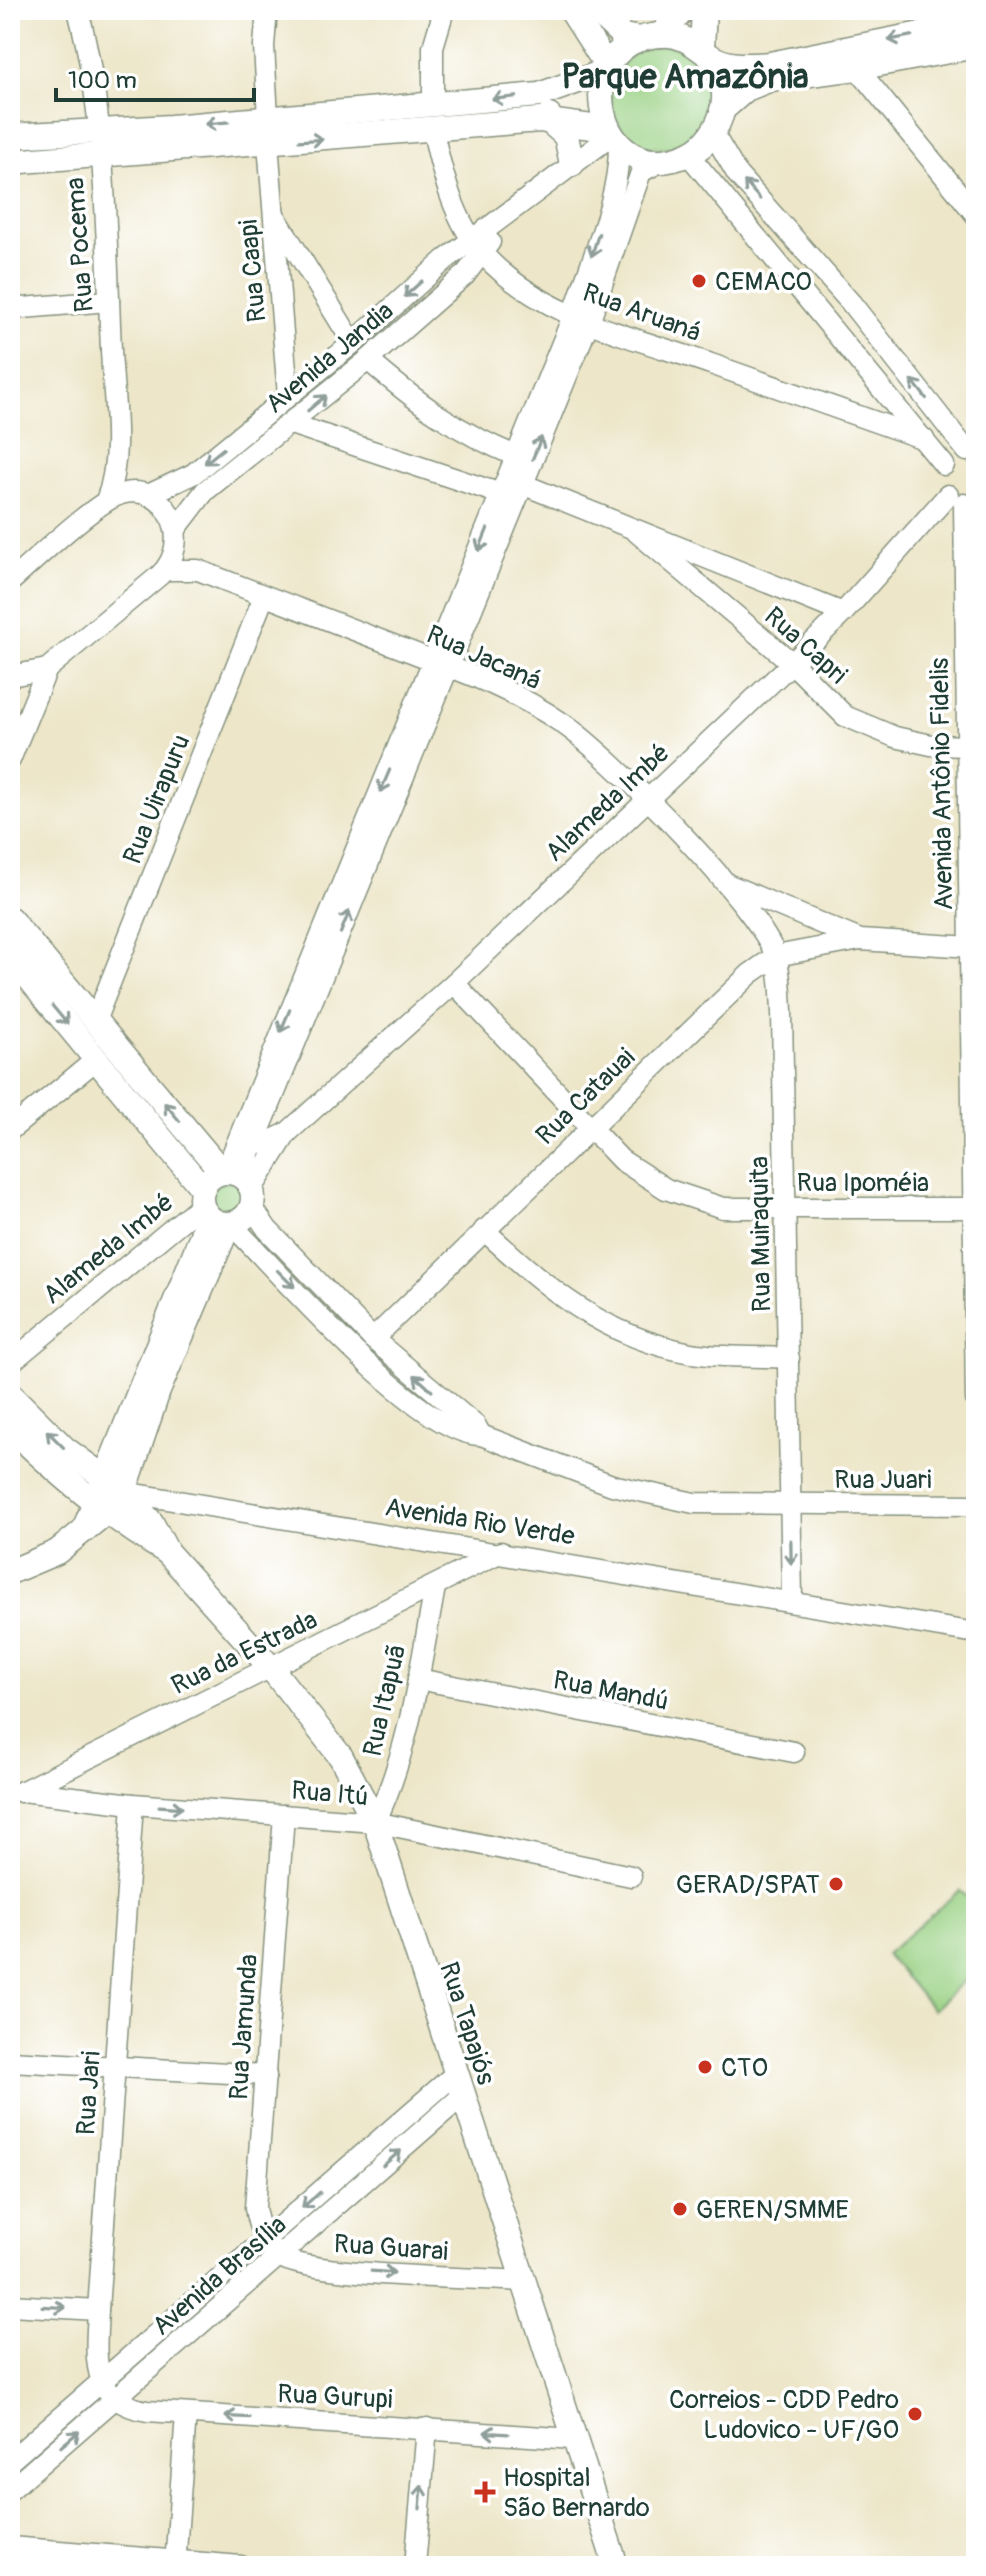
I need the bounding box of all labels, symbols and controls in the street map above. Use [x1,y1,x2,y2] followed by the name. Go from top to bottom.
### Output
[887,32,913,47] one-way arrow
[56,52,254,102] scale bar
[561,56,809,99] district label: Parque Amazônia
[68,66,137,95] text: 100 m
[491,91,518,106] one-way arrow
[204,115,231,130] one-way arrow
[297,132,324,147] one-way arrow
[59,176,101,313] street label: Rua Pocema
[743,181,761,201] one-way arrow
[233,218,273,324] street label: Rua Caapi
[587,233,602,258] one-way arrow
[715,266,812,298] place label: CEMACO
[690,272,708,290] marker: CEMACO
[578,277,705,349] street label: Rua Aruaná
[403,279,424,298] one-way arrow
[259,295,400,421] street label: Avenida Jandia
[910,379,927,400] one-way arrow
[306,394,326,412] one-way arrow
[531,436,546,461] one-way arrow
[204,447,225,465] one-way arrow
[475,527,489,552] one-way arrow
[757,600,853,691] street label: Rua Capri
[421,619,546,697] street label: Rua Jacaná
[924,657,960,911] street label: Avenida Antônio Fidelis
[116,730,197,869] street label: Rua Uirapuru
[539,737,677,869] street label: Alameda Imbé
[376,768,391,793] one-way arrow
[339,910,353,935] one-way arrow
[51,1005,69,1025] one-way arrow
[276,1008,291,1033] one-way arrow
[530,1042,642,1152] street label: Rua Catauai
[163,1103,181,1123] one-way arrow
[744,1156,778,1312] street label: Rua Muiraquita
[797,1167,929,1199] street label: Rua Ipoméia
[37,1186,180,1311] street label: Alameda Imbé
[276,1269,295,1288] one-way arrow
[414,1375,434,1393] one-way arrow
[46,1430,65,1449] one-way arrow
[834,1464,932,1496] street label: Rua Juari
[383,1491,577,1553] street label: Avenida Rio Verde
[783,1538,799,1565] one-way arrow
[166,1604,323,1702] street label: Rua da Estrada
[357,1641,413,1760] street label: Rua Itapuã
[550,1664,671,1718] street label: Rua Mandú
[290,1775,370,1813] street label: Rua Itú
[157,1800,184,1815] one-way arrow
[676,1869,820,1901] place label: GERAD/SPAT
[827,1875,845,1893] marker: GERAD/SPAT
[223,1953,265,2101] street label: Rua Jamunda
[432,1958,502,2089] street label: Rua Tapajós
[70,2050,108,2136] street label: Rua Jari
[721,2052,768,2084] place label: CTO
[696,2058,714,2076] marker: CTO
[381,2149,401,2167] one-way arrow
[302,2191,322,2209] one-way arrow
[696,2194,849,2226] place label: GEREN/SMME
[671,2200,689,2218] marker: GEREN/SMME
[146,2209,293,2343] street label: Avenida Brasília
[333,2228,449,2268] street label: Rua Guarai
[369,2265,396,2280] one-way arrow
[40,2300,67,2315] one-way arrow
[276,2378,393,2416] street label: Rua Gurupi
[669,2384,899,2446] place label: Correios - CDD Pedro Ludovico - UF/GO
[906,2405,924,2423] marker: Correios - CDD Pedro Ludovico - UF/GO
[224,2409,251,2424] one-way arrow
[483,2425,510,2440] one-way arrow
[59,2430,79,2448] one-way arrow
[503,2462,650,2524] place label: Hospital São Bernardo
[474,2481,496,2503] marker: Hospital São Bernardo
[414,2484,429,2511] one-way arrow

